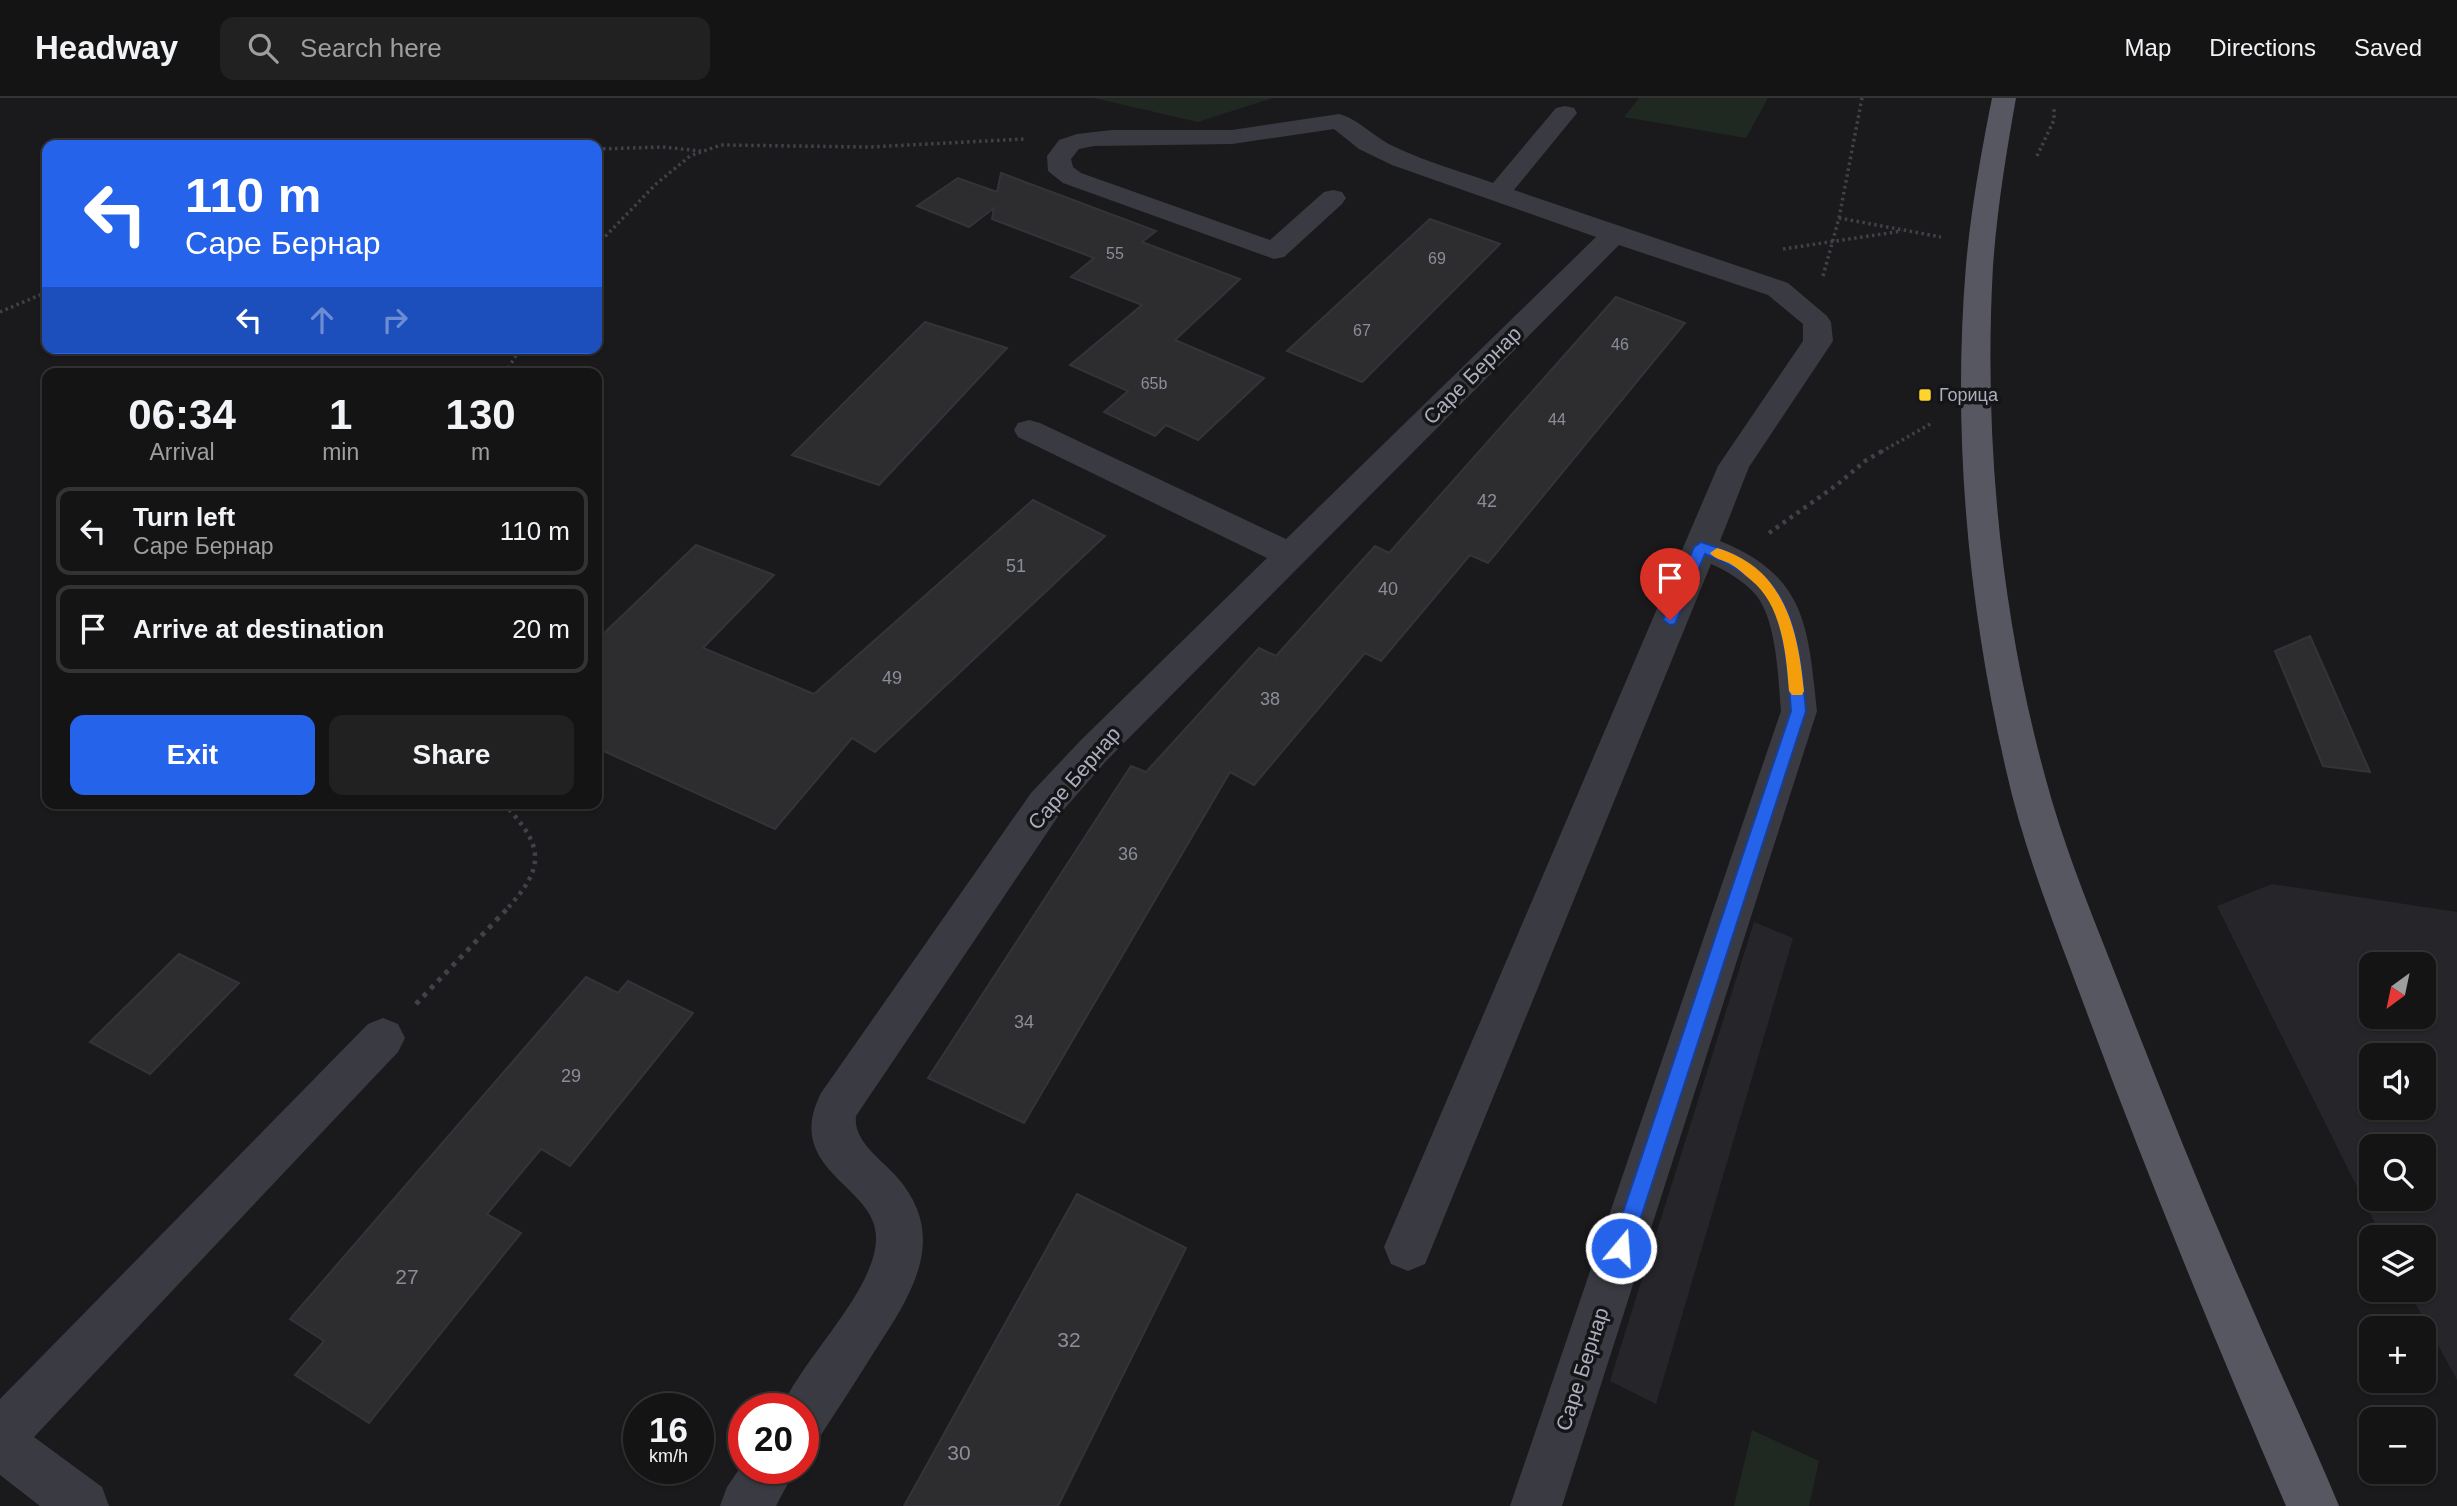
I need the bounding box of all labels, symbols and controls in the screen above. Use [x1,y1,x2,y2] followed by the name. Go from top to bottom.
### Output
[220,17,710,80] search box
[35,29,178,66] text: Headway
[244,29,282,67] icon: search
[300,33,442,63] text: Search here
[2125,34,2171,61] text: Map
[2209,34,2316,61] text: Directions
[2354,34,2422,61] text: Saved
[70,168,161,259] icon: left
[185,168,321,222] text: 110 m
[185,225,381,261] text: Саре Бернар
[1106,245,1124,262] house number: 55
[1428,250,1446,267] house number: 69
[230,301,268,339] icon: left
[303,301,341,339] icon: ahead
[376,301,414,339] icon: right
[1418,321,1526,429] street label: Саре Бернар
[1353,322,1371,339] house number: 67
[1611,336,1629,353] house number: 46
[1141,375,1167,392] house number: 65b
[1939,385,1999,405] place label: Горица
[1917,387,1933,403] marker: Горица
[128,391,236,438] text: 06:34
[329,391,352,438] text: 1
[446,391,516,438] text: 130
[1548,411,1566,428] house number: 44
[149,439,215,465] text: Arrival
[322,439,359,465] text: min
[471,439,490,465] text: m
[1477,491,1497,511] house number: 42
[133,502,235,532] text: Turn left
[74,512,112,550] icon: left
[500,516,570,546] text: 110 m
[133,533,274,559] text: Саре Бернар
[1640,548,1700,620] pin
[1006,556,1026,576] house number: 51
[1651,559,1689,597] icon: arrive
[1378,579,1398,599] house number: 40
[74,610,112,648] icon: arrive
[133,614,384,644] text: Arrive at destination
[512,614,570,644] text: 20 m
[882,668,902,688] house number: 49
[1260,689,1280,709] house number: 38
[70,715,315,795] button: Exit
[329,715,574,795] button: Share
[1023,722,1125,834] street label: Саре Бернар
[1118,844,1138,864] house number: 36
[2359,952,2436,1029] north arrow
[2359,952,2436,1484] map controls
[1014,1012,1034,1032] house number: 34
[2359,1043,2436,1120] button: sound
[561,1066,581,1086] house number: 29
[2359,1134,2436,1211] button: search
[1584,1211,1658,1285] position arrow
[2359,1225,2436,1302] button: layers
[395,1265,419,1288] house number: 27
[1551,1304,1613,1434] street label: Саре Бернар
[2359,1316,2436,1393] button: +
[1057,1328,1081,1351] house number: 32
[728,1393,819,1484] speed limit sign: 20
[2359,1407,2436,1484] button: −
[649,1410,688,1449] text: 16
[947,1441,971,1464] house number: 30
[649,1446,688,1466] text: km/h

